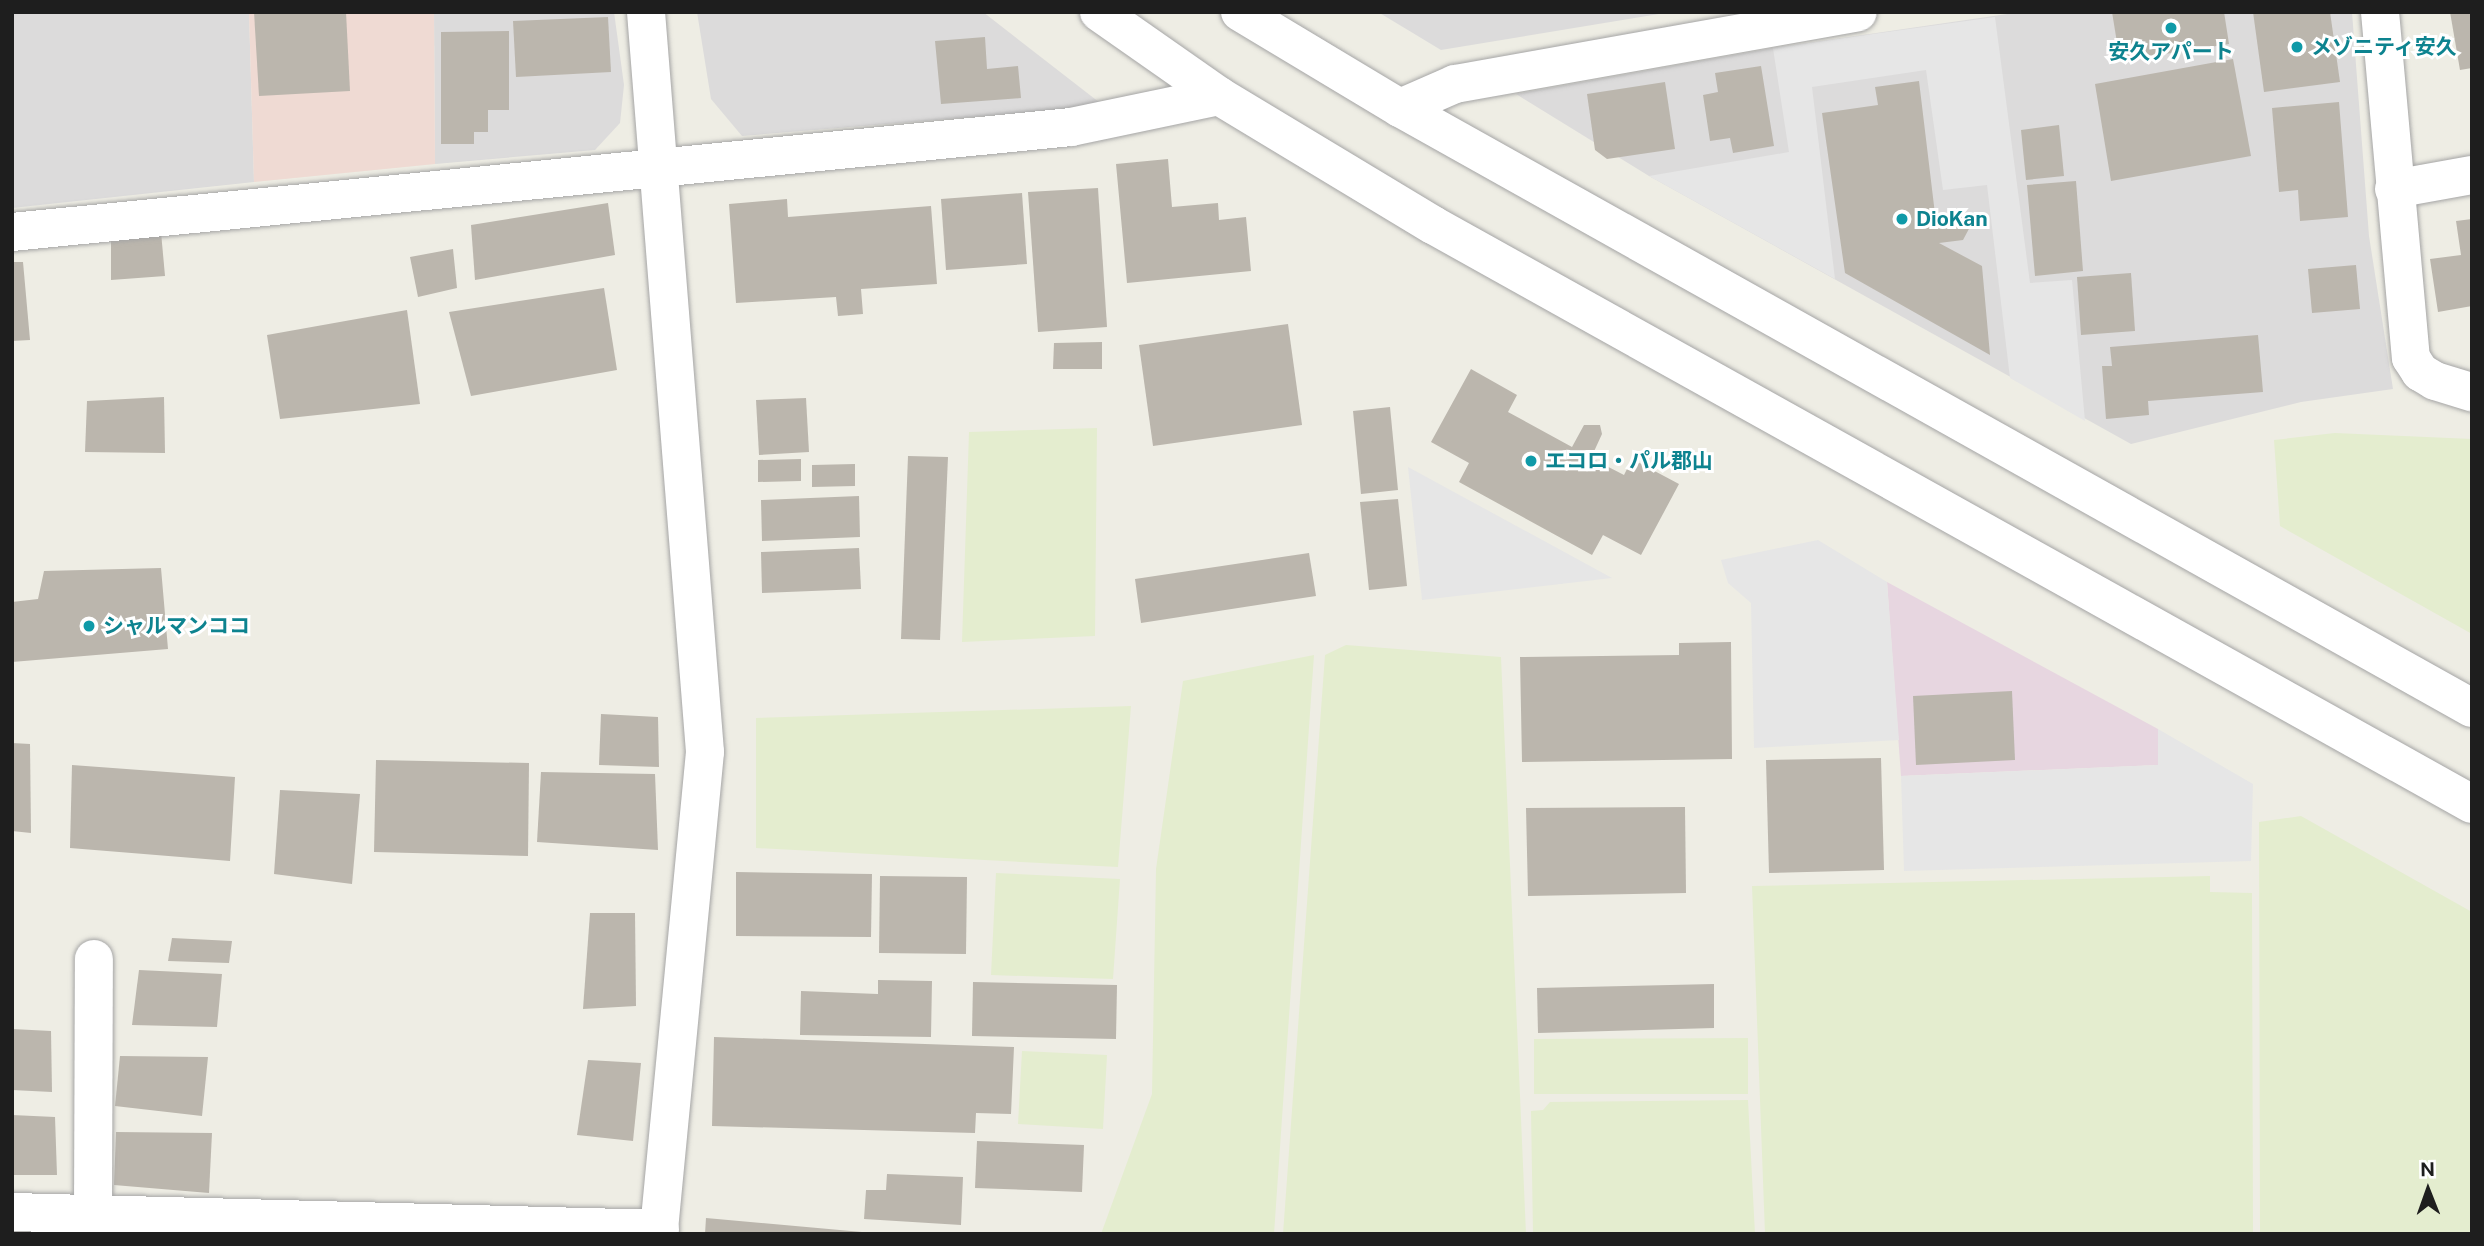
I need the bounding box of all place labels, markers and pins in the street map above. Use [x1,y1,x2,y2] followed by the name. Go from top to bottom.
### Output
[2163,20,2179,36] marker: 安久アパート
[2311,34,2458,60] place label: メゾニティ安久
[2108,39,2234,65] place label: 安久アパート
[2289,39,2305,55] marker: メゾニティ安久
[1916,206,1988,232] place label: DioKan
[1894,211,1910,227] marker: DioKan
[1545,448,1713,474] place label: エコロ・パル郡山
[1523,453,1539,469] marker: エコロ・パル郡山
[103,613,250,639] place label: シャルマンココ
[81,618,97,634] marker: シャルマンココ

